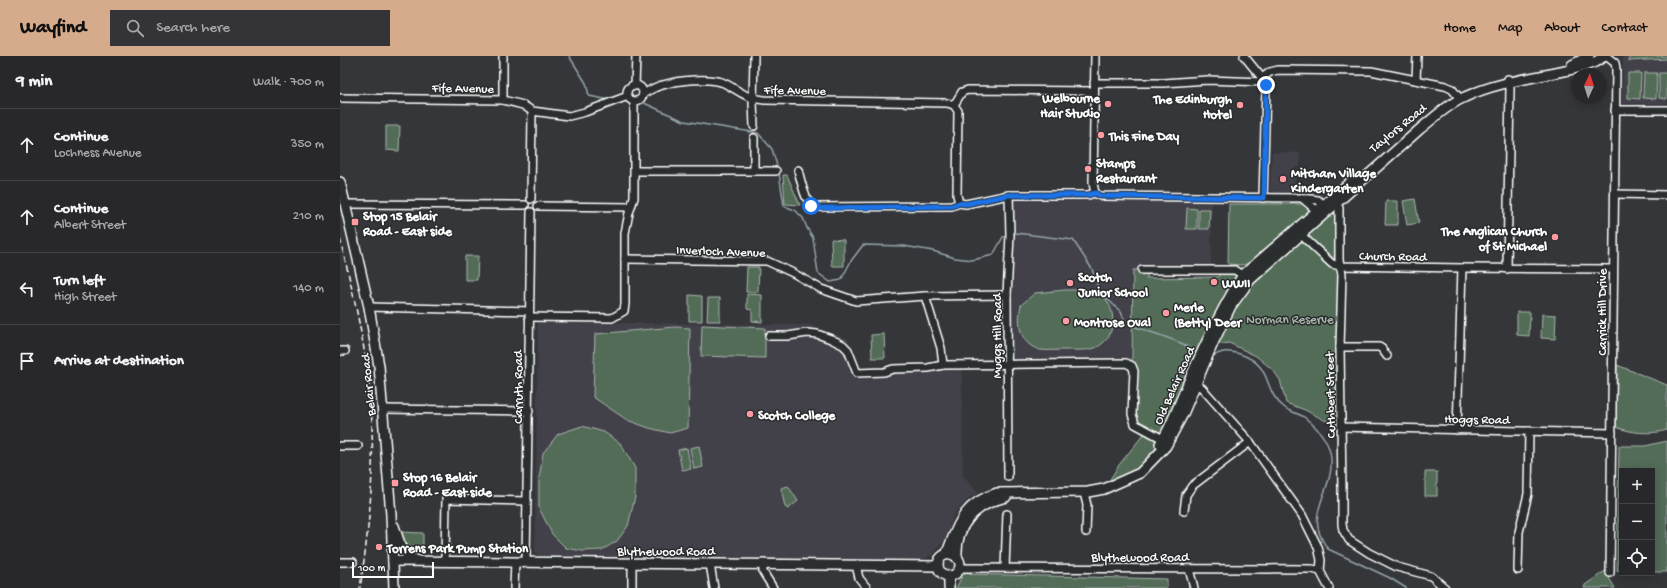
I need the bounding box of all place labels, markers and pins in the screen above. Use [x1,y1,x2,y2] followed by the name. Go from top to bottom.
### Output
[1040,92,1101,122] place label: Welbourne Hair Studio
[1153,93,1232,123] place label: The Edinburgh Hotel
[1103,99,1113,109] marker: Welbourne Hair Studio
[1235,100,1245,110] marker: The Edinburgh Hotel
[1096,130,1106,140] marker: This Fine Day
[1108,130,1180,145] place label: This Fine Day
[1095,157,1158,187] place label: Stamps Restaurant
[1083,164,1093,174] marker: Stamps Restaurant
[1290,167,1377,197] place label: Mitcham Village Kindergarten
[1278,174,1288,184] marker: Mitcham Village Kindergarten
[362,210,453,240] place label: Stop 15 Belair Road - East side
[350,217,360,227] marker: Stop 15 Belair Road - East side
[1440,225,1547,255] place label: The Anglican Church of St Michael
[1550,232,1560,242] marker: The Anglican Church of St Michael
[1077,271,1148,301] place label: Scotch Junior School
[1209,277,1219,287] marker: WWII
[1221,277,1250,292] place label: WWII
[1065,278,1075,288] marker: Scotch Junior School
[1174,301,1243,331] place label: Merle (Betty) Deer
[1161,308,1171,318] marker: Merle (Betty) Deer
[1061,316,1071,326] marker: Montrose Oval
[1074,316,1151,331] place label: Montrose Oval
[745,409,755,419] marker: Scotch College
[758,409,837,424] place label: Scotch College
[402,471,493,501] place label: Stop 16 Belair Road - East side
[390,478,400,488] marker: Stop 16 Belair Road - East side
[374,542,384,552] marker: Torrens Park Pump Station
[386,542,529,558] place label: Torrens Park Pump Station

